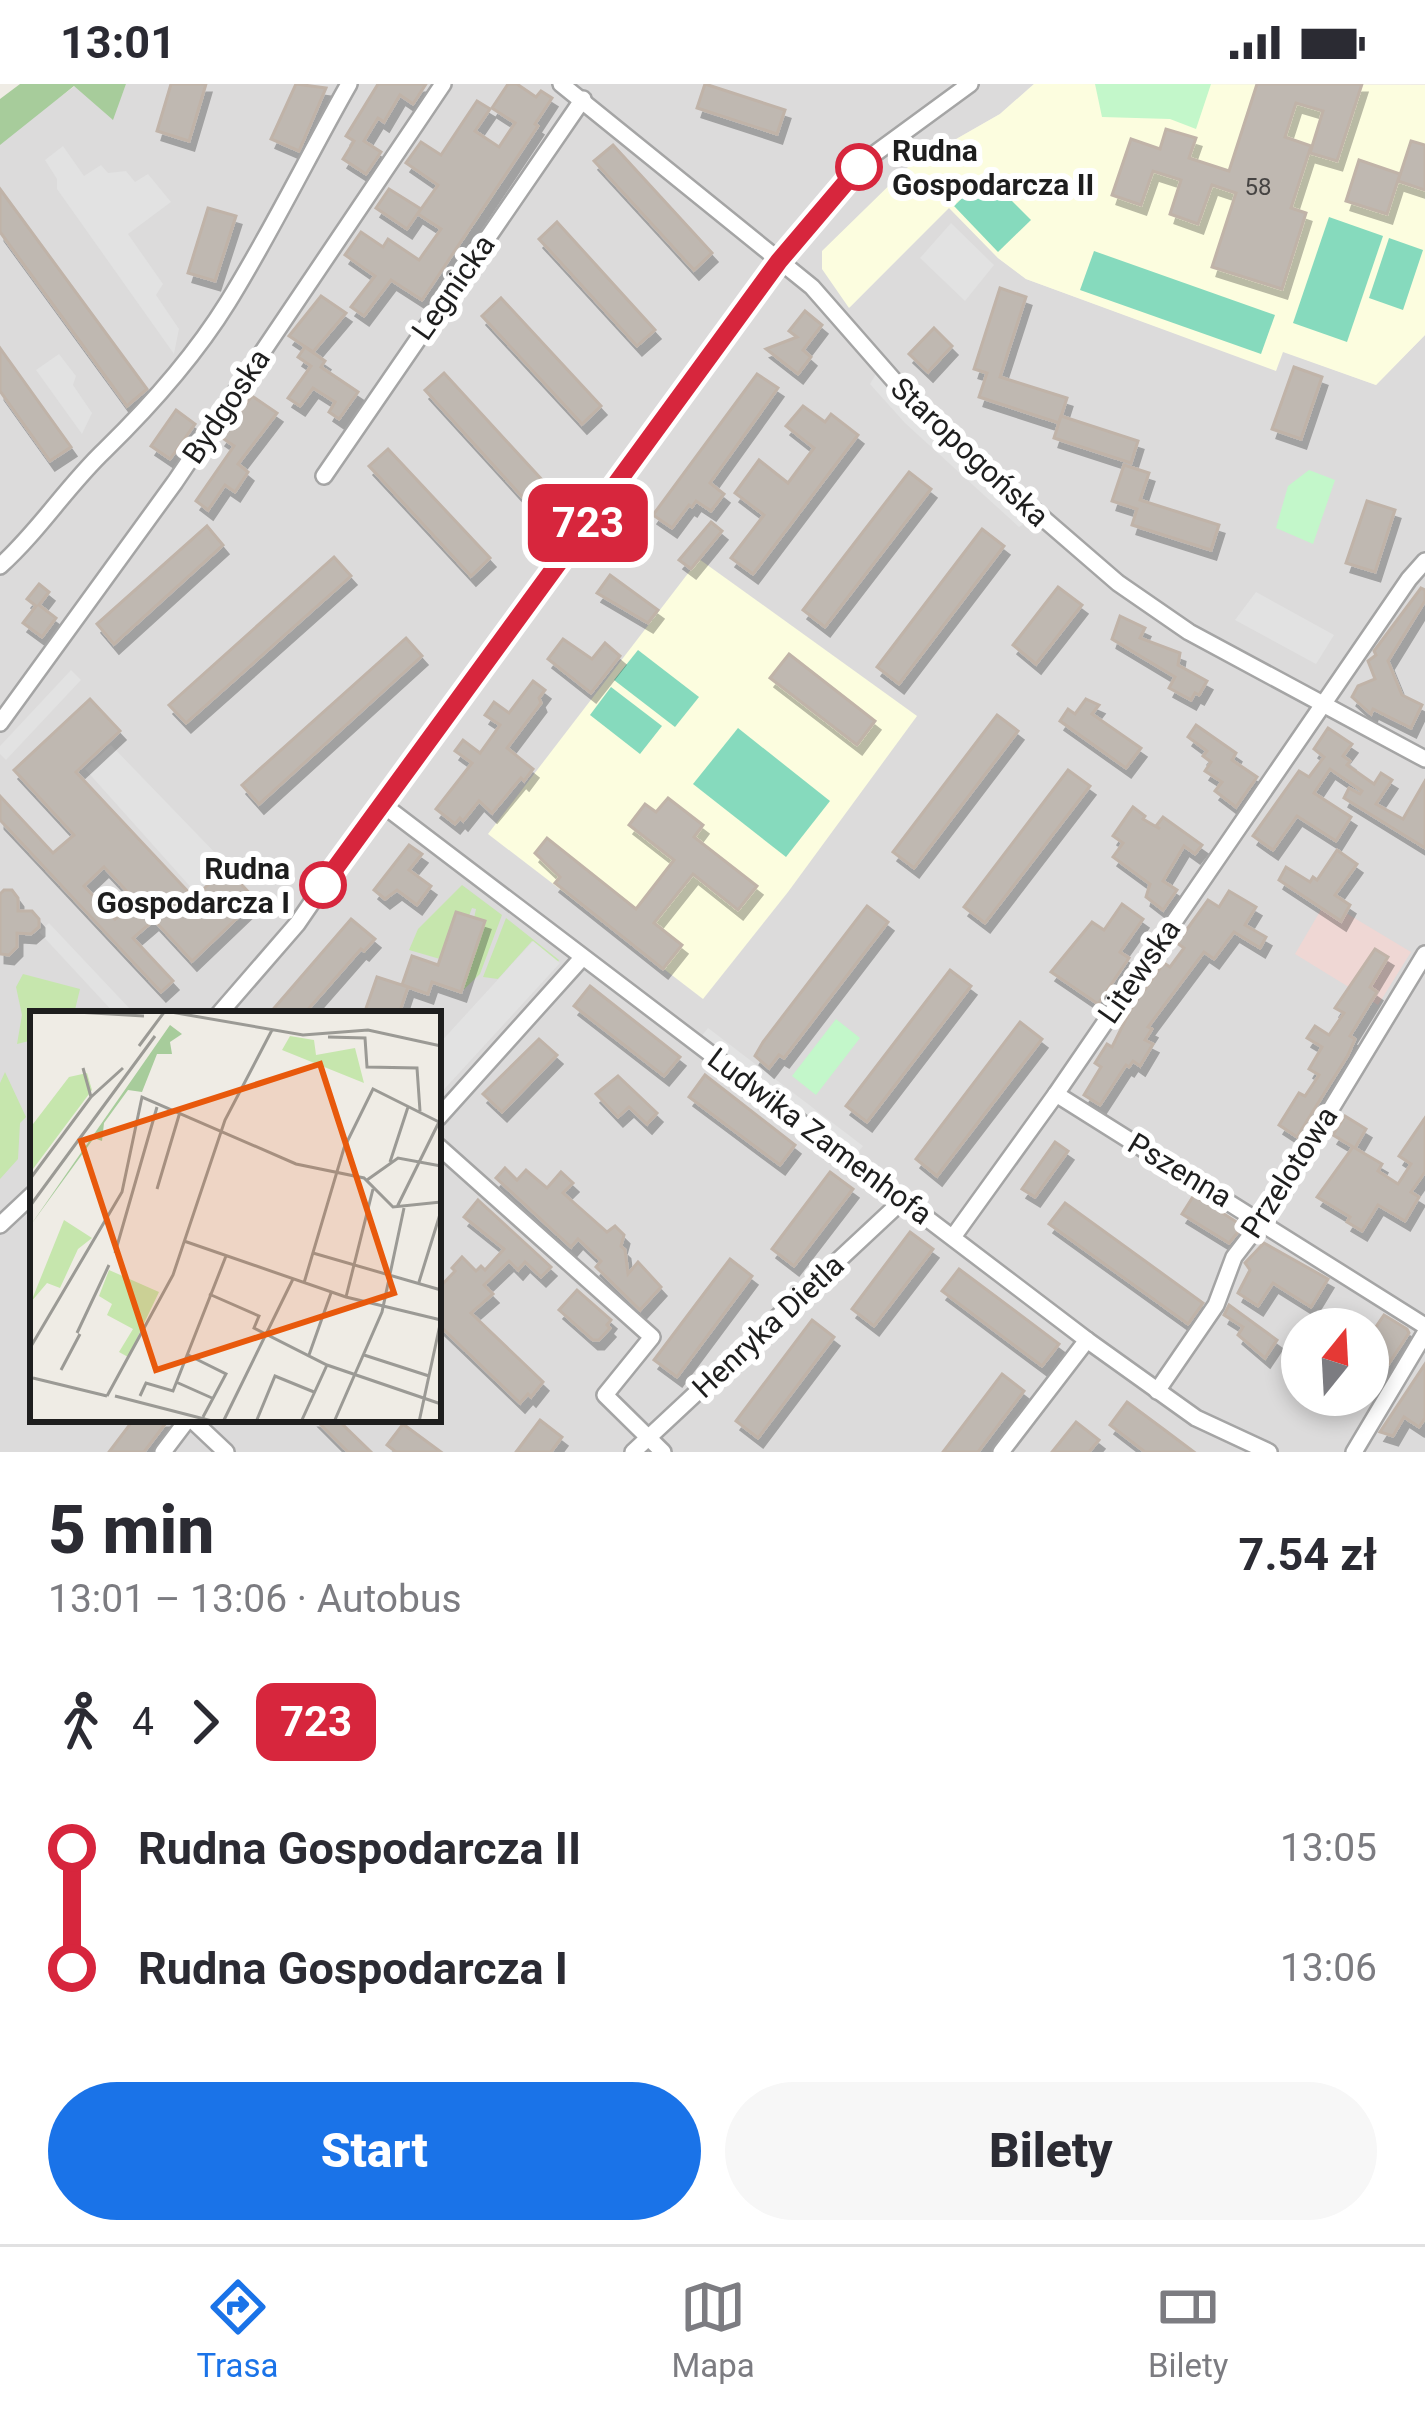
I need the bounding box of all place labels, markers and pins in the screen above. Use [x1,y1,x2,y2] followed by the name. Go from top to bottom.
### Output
[892,133,1094,202] place label: Rudna Gospodarcza II
[837,145,881,189] marker: Rudna Gospodarcza II
[97,851,290,920] place label: Rudna Gospodarcza I
[301,863,345,907] marker: Rudna Gospodarcza I

